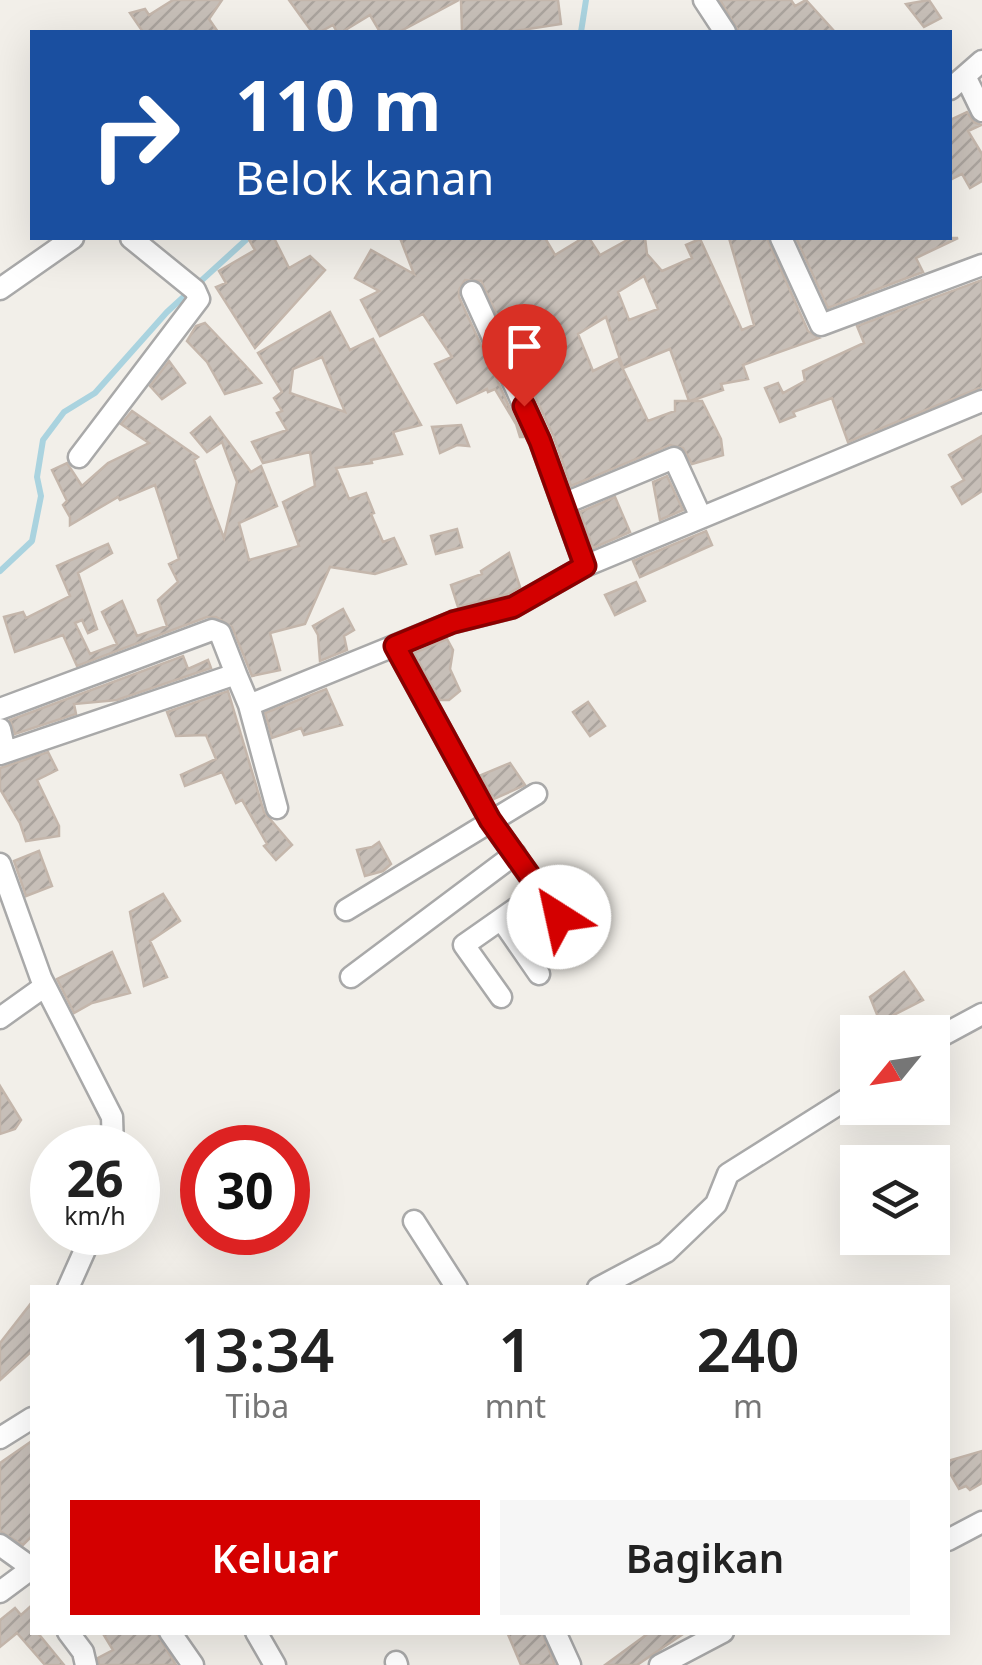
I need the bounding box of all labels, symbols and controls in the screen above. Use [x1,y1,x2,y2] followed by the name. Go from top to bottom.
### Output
[235,56,442,152] text: 110 m
[70,70,200,200] icon: right
[235,147,494,208] text: Belok kanan
[482,304,567,407] pin
[497,319,552,374] icon: arrive
[507,865,611,969] position arrow
[840,1015,950,1125] north arrow
[840,1015,950,1255] map controls
[180,1125,310,1255] speed limit sign: 30
[66,1144,124,1212] text: 26
[840,1145,950,1255] button: layers
[64,1198,126,1232] text: km/h
[180,1308,334,1390] text: 13:34
[498,1308,533,1390] text: 1
[697,1308,800,1390] text: 240
[226,1384,289,1427] text: Tiba
[485,1384,546,1427] text: mnt
[733,1384,763,1427] text: m
[70,1500,480,1615] button: Keluar
[500,1500,910,1615] button: Bagikan

